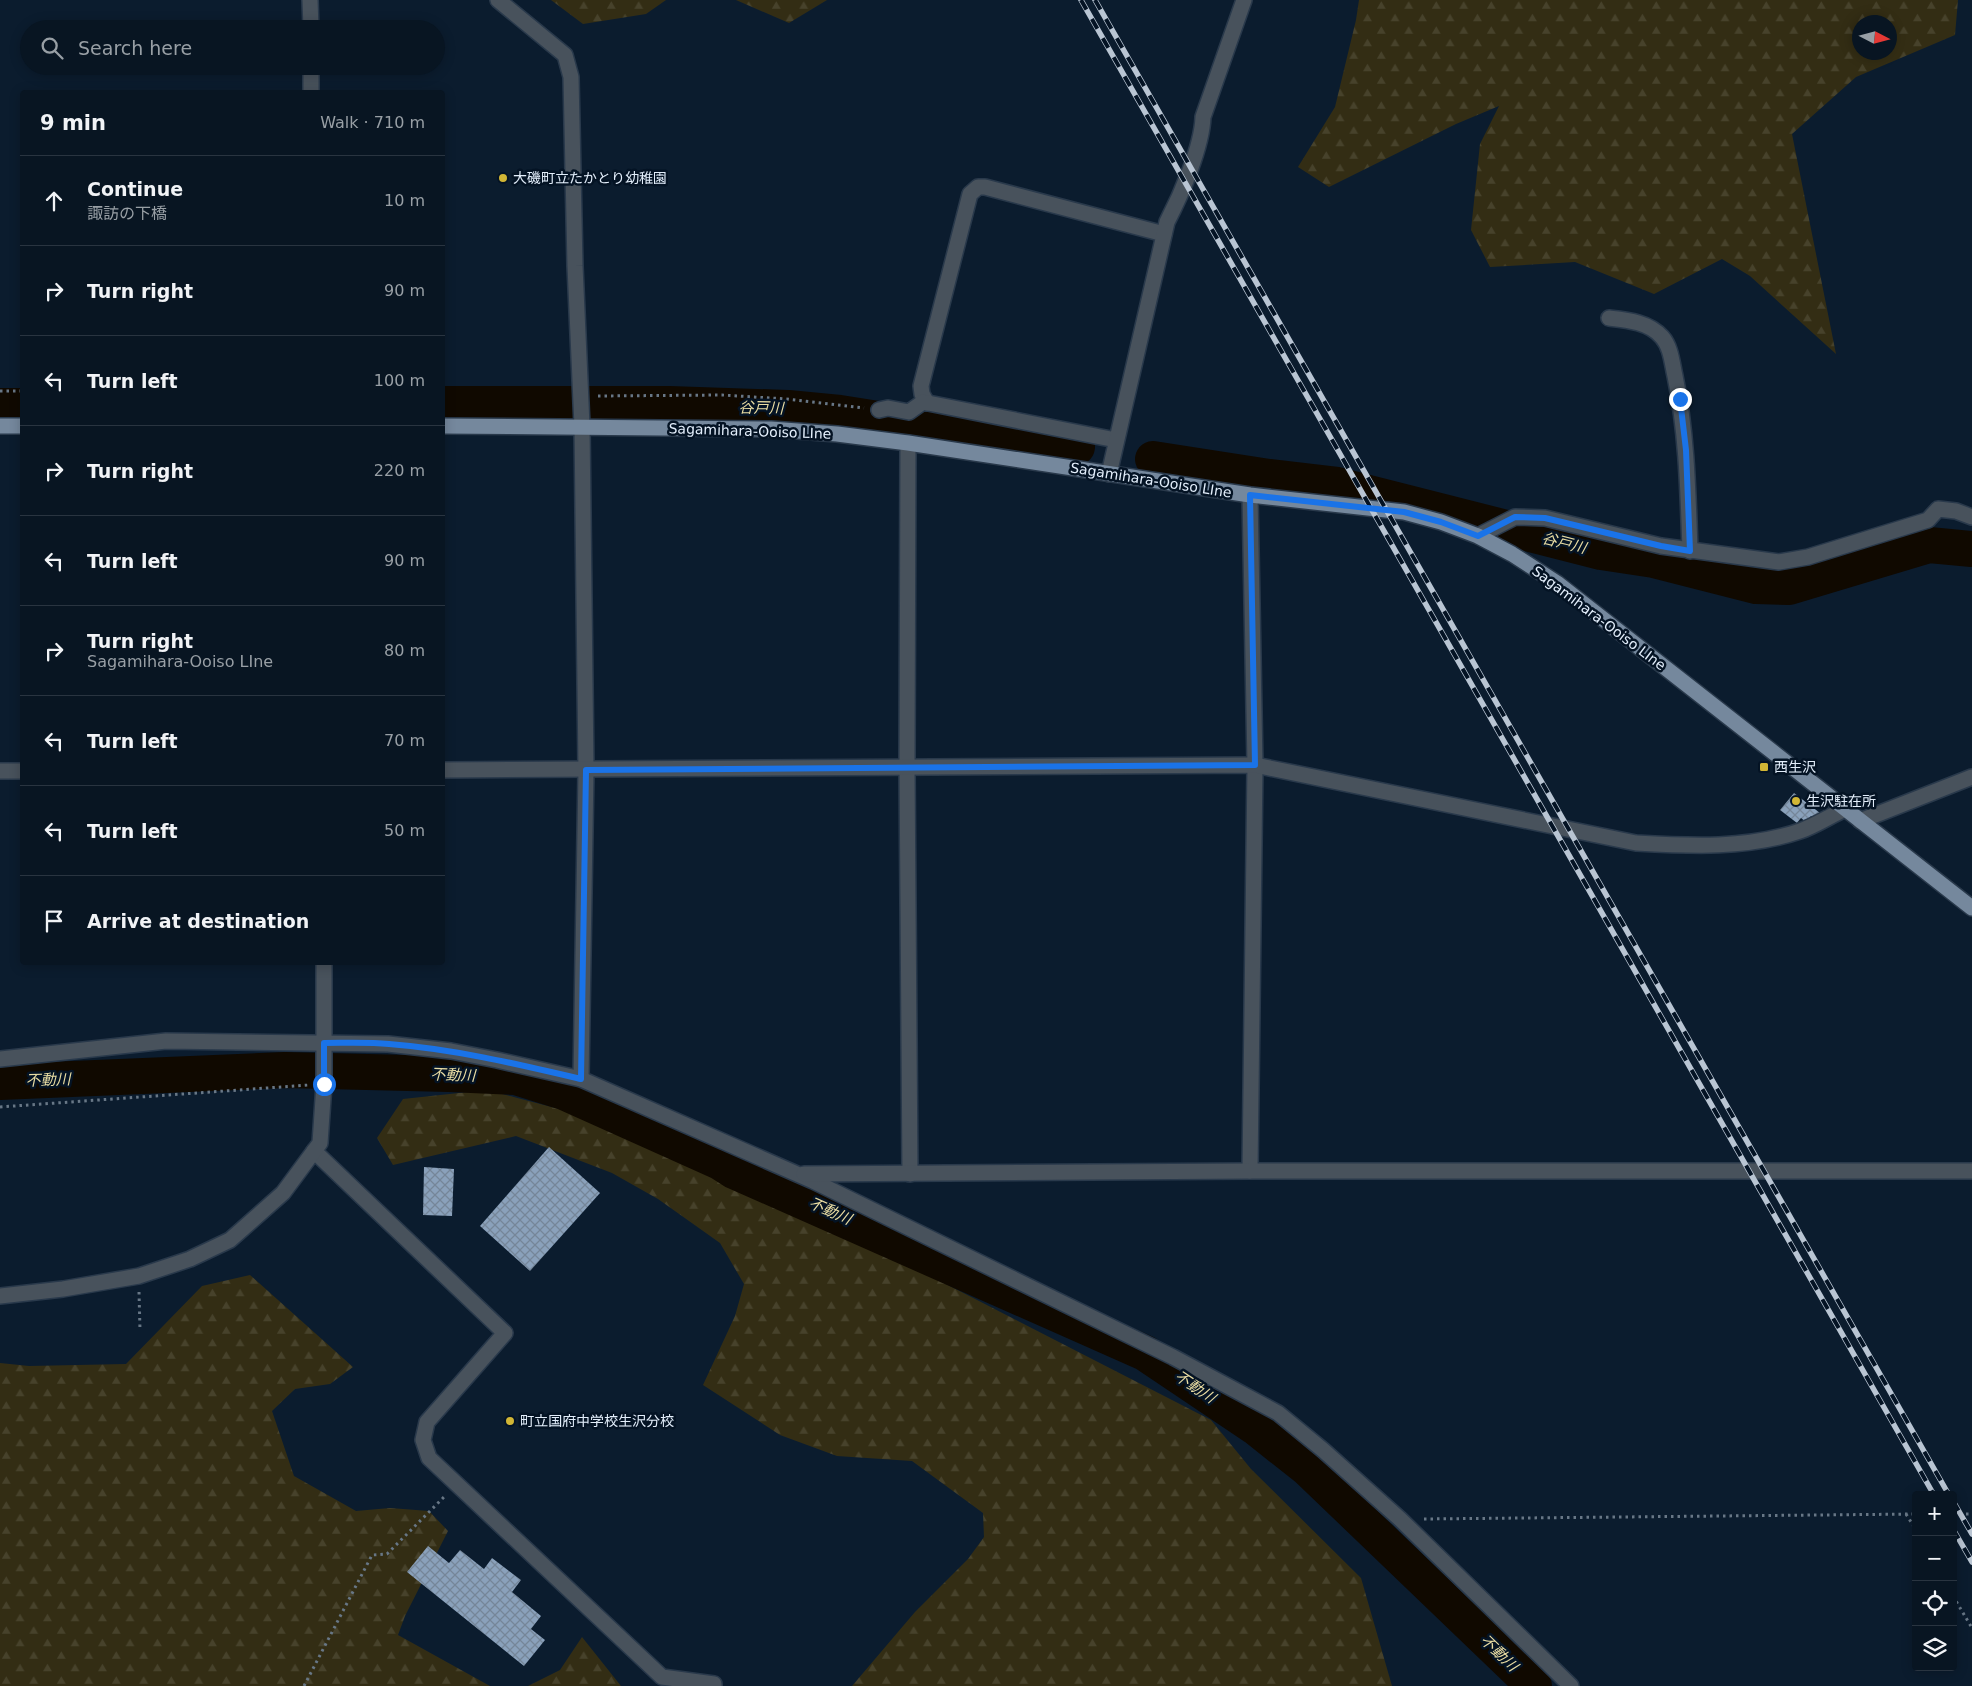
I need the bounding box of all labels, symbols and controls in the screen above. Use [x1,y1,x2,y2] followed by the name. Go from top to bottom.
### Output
[1852,15,1897,60] north arrow
[20,20,445,75] search box
[38,34,66,62] icon: search
[78,37,192,59] text: Search here
[40,111,106,135] text: 9 min
[320,113,425,132] text: Walk · 710 m
[513,170,667,186] place label: 大磯町立たかとり幼稚園
[497,172,509,184] marker: 大磯町立たかとり幼稚園
[87,178,183,200] text: Continue
[40,187,68,215] icon: ahead
[384,191,425,210] text: 10 m
[87,204,167,223] text: 諏訪の下橋
[40,277,68,305] icon: right
[87,280,193,302] text: Turn right
[384,281,425,300] text: 90 m
[40,367,68,395] icon: left
[87,370,178,392] text: Turn left
[374,371,425,390] text: 100 m
[1669,388,1692,411] route end
[738,399,786,417] water label: 谷戸川
[668,420,832,442] street label: Sagamihara-Ooiso LIne
[40,457,68,485] icon: right
[1069,459,1233,501] street label: Sagamihara-Ooiso LIne
[87,460,193,482] text: Turn right
[374,461,425,480] text: 220 m
[1540,529,1590,558] water label: 谷戸川
[40,547,68,575] icon: left
[87,550,178,572] text: Turn left
[384,551,425,570] text: 90 m
[1529,563,1669,673] street label: Sagamihara-Ooiso LIne
[87,630,193,652] text: Turn right
[40,637,68,665] icon: right
[384,641,425,660] text: 80 m
[87,652,273,671] text: Sagamihara-Ooiso LIne
[40,727,68,755] icon: left
[87,730,178,752] text: Turn left
[384,731,425,750] text: 70 m
[1774,759,1816,775] place label: 西生沢
[1758,761,1770,773] marker: 西生沢
[1806,793,1876,809] place label: 生沢駐在所
[1790,795,1802,807] marker: 生沢駐在所
[40,817,68,845] icon: left
[87,820,178,842] text: Turn left
[384,821,425,840] text: 50 m
[40,907,68,935] icon: arrive
[87,910,309,932] text: Arrive at destination
[430,1065,478,1085] water label: 不動川
[25,1070,73,1090] water label: 不動川
[313,1073,336,1096] route start
[806,1194,856,1229] water label: 不動川
[1171,1367,1220,1408] water label: 不動川
[520,1413,674,1429] place label: 町立国府中学校生沢分校
[504,1415,516,1427] marker: 町立国府中学校生沢分校
[1912,1491,1957,1671] map controls
[1912,1491,1957,1536] button: +
[1912,1536,1957,1581] button: −
[1912,1581,1957,1626] button: locate
[1912,1626,1957,1671] button: layers
[1477,1631,1523,1676] water label: 不動川

